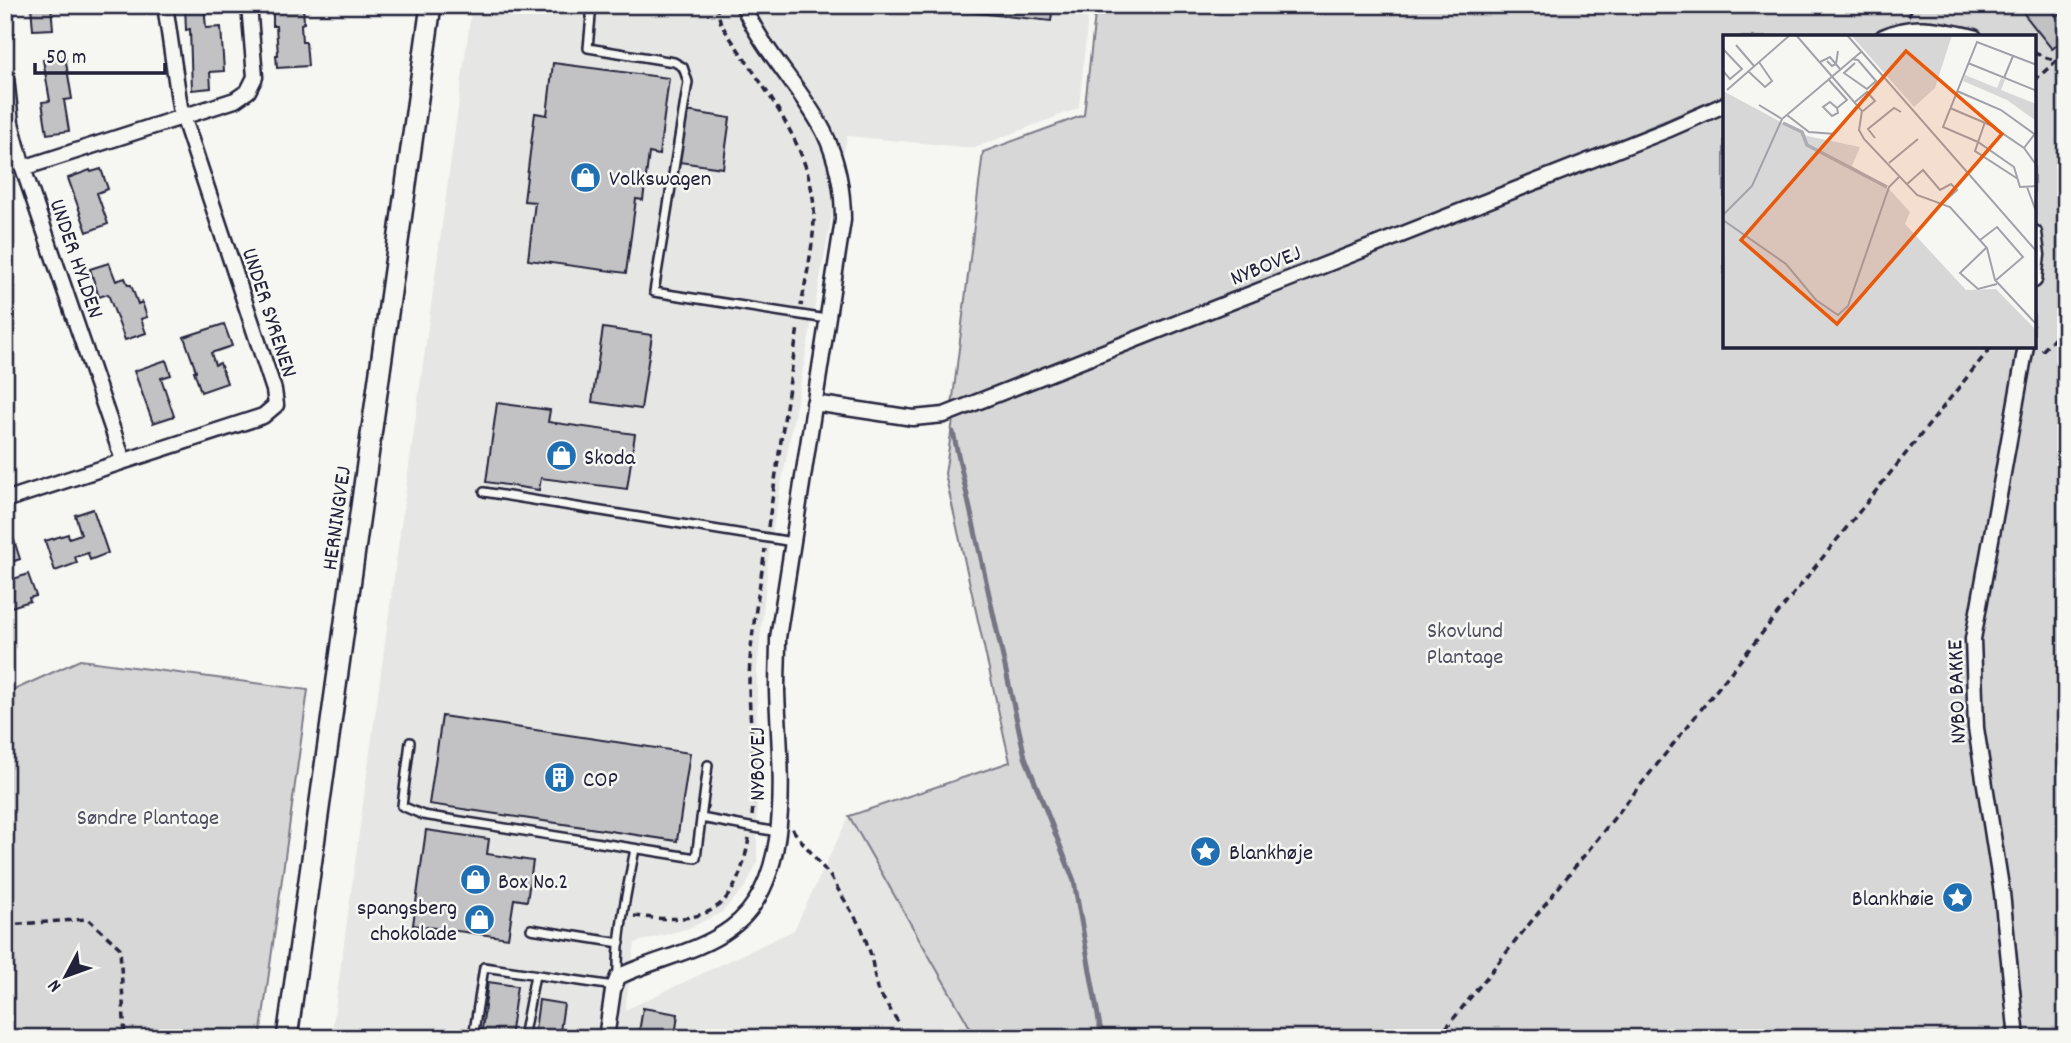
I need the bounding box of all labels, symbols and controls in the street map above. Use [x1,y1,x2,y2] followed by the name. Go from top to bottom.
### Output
[35,32,164,76] scale bar
[1723,35,2036,348] inset map
[46,44,86,74] text: 50 m
[569,160,603,194] shop icon: Volkswagen
[609,164,711,197] place label: Volkswagen
[39,195,111,323] street label: UNDER HYLDEN
[1226,238,1307,296] street label: NYBOVEJ
[231,244,304,382] street label: UNDER SYRENEN
[544,439,578,473] shop icon: Skoda
[584,443,637,476] place label: Skoda
[315,464,362,573] street label: HERNINGVEJ
[1427,616,1503,675] park label: Skovlund Plantage
[1940,639,1977,745] street label: NYBO BAKKE
[743,727,776,801] street label: NYBOVEJ
[543,761,577,795] building icon: COP
[583,765,618,798] place label: COP
[77,803,219,836] park label: Søndre Plantage
[1189,834,1223,868] place icon: Blankhøje
[1229,838,1313,871] place label: Blankhøje
[458,863,492,897] shop icon: Box No.2
[498,867,568,900] place label: Box No.2
[1940,880,1974,914] place icon: Blankhøie
[1852,884,1934,917] place label: Blankhøie
[357,893,457,952] place label: spangsberg chokolade
[463,902,497,936] shop icon: spangsberg chokolade
[32,942,102,1012] north arrow
[43,972,69,997] text: N

